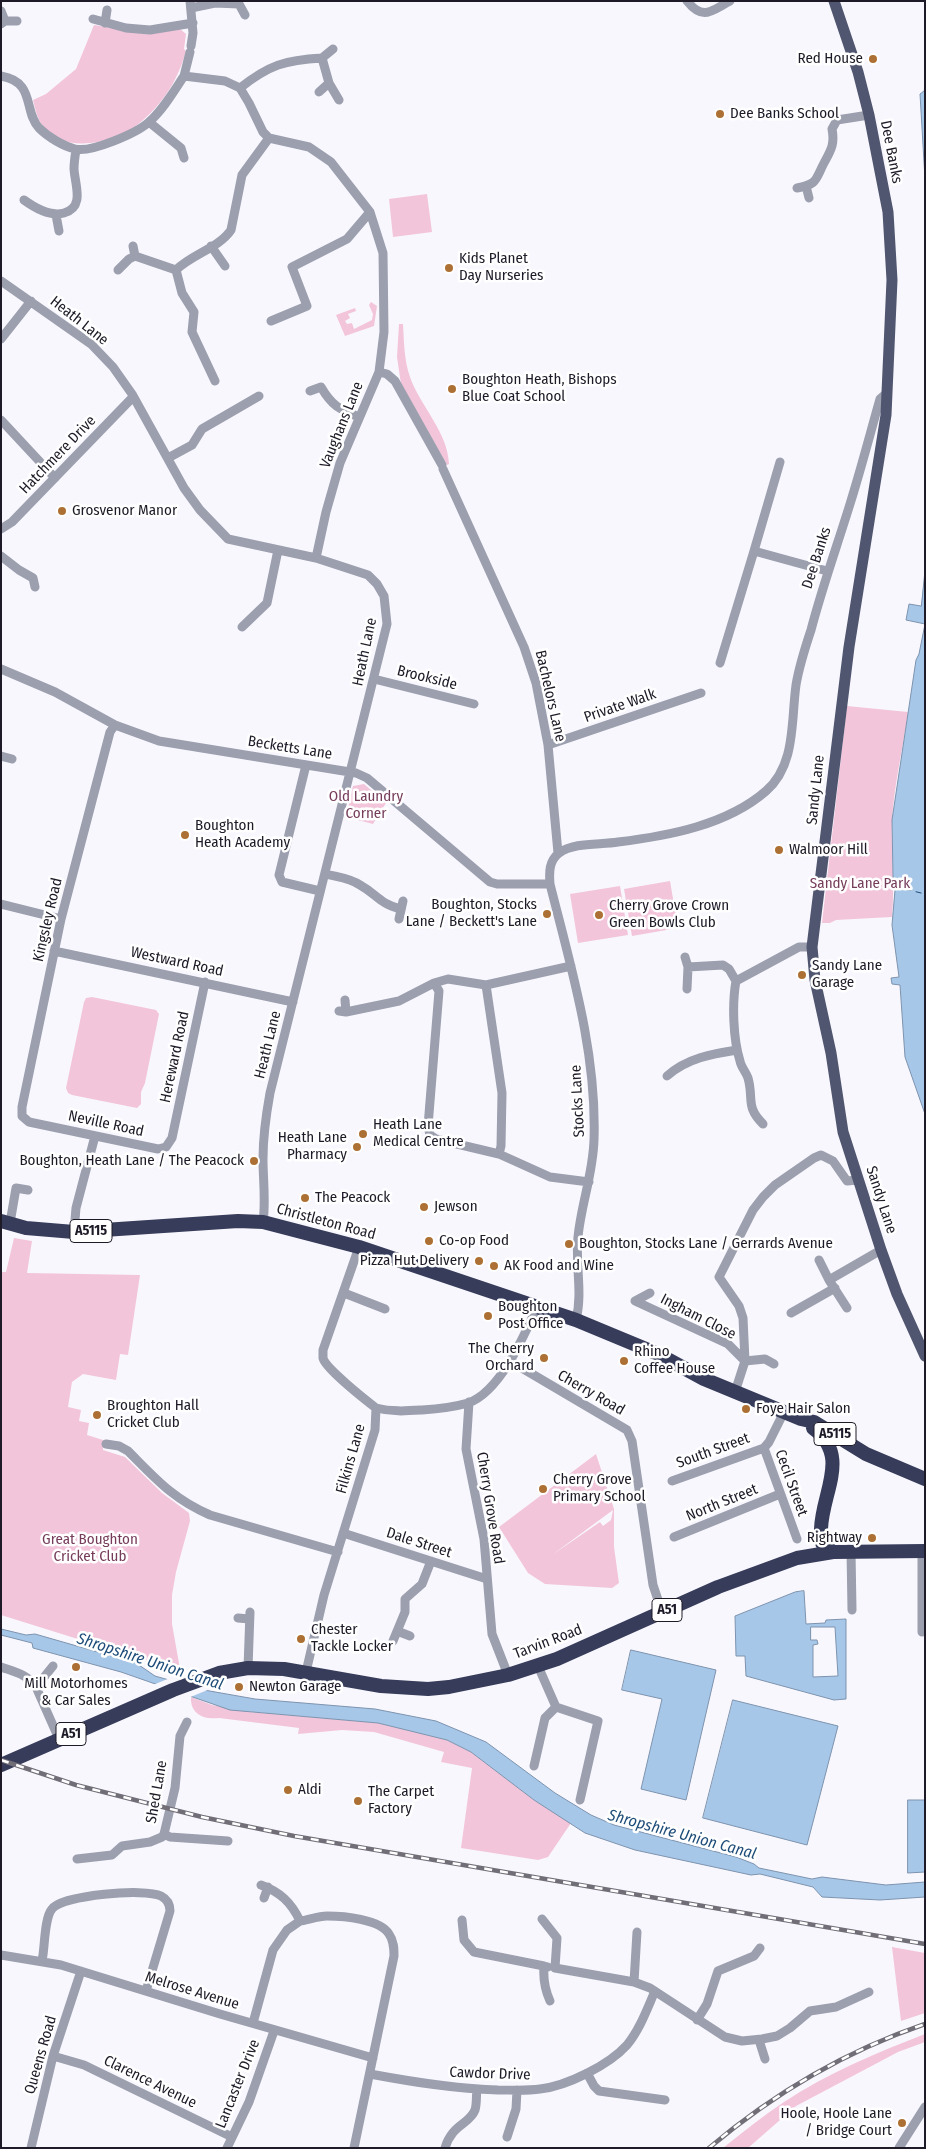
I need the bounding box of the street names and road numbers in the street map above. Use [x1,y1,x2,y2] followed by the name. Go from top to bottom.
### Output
[876,119,906,185] street label: Dee Banks
[46,293,112,349] street label: Heath Lane
[317,379,367,471] street label: Vaughans Lane
[16,412,100,498] street label: Hatchmere Drive
[799,525,835,591] street label: Dee Banks
[349,616,381,688] street label: Heath Lane
[531,649,569,743] street label: Bachelors Lane
[395,662,459,694] street label: Brookside
[582,685,658,727] street label: Private Walk
[246,732,334,764] street label: Becketts Lane
[803,754,829,826] street label: Sandy Lane
[30,876,66,964] street label: Kingsley Road
[129,943,225,981] street label: Westward Road
[251,1009,285,1081] street label: Heath Lane
[157,1010,193,1104] street label: Hereward Road
[567,1064,589,1138] street label: Stocks Lane
[67,1107,145,1141] street label: Neville Road
[862,1164,900,1236] street label: Sandy Lane
[274,1200,378,1244] street label: Christleton Road
[70,1220,112,1242] road number: A5115
[657,1290,739,1344] street label: Ingham Close
[554,1367,628,1419] street label: Cherry Road
[332,1422,370,1496] street label: Filkins Lane
[814,1422,856,1446] road number: A5115
[674,1429,752,1473] street label: South Street
[771,1447,811,1519] street label: Cecil Street
[472,1451,508,1565] street label: Cherry Grove Road
[684,1481,760,1525] street label: North Street
[384,1524,454,1562] street label: Dale Street
[652,1598,682,1622] road number: A51
[511,1621,585,1663] street label: Tarvin Road
[56,1722,86,1746] road number: A51
[143,1759,171,1825] street label: Shed Lane
[143,1968,241,2014] street label: Melrose Avenue
[21,2014,61,2096] street label: Queens Road
[212,2037,264,2131] street label: Lancaster Drive
[101,2052,199,2112] street label: Clarence Avenue
[449,2064,531,2084] street label: Cawdor Drive

